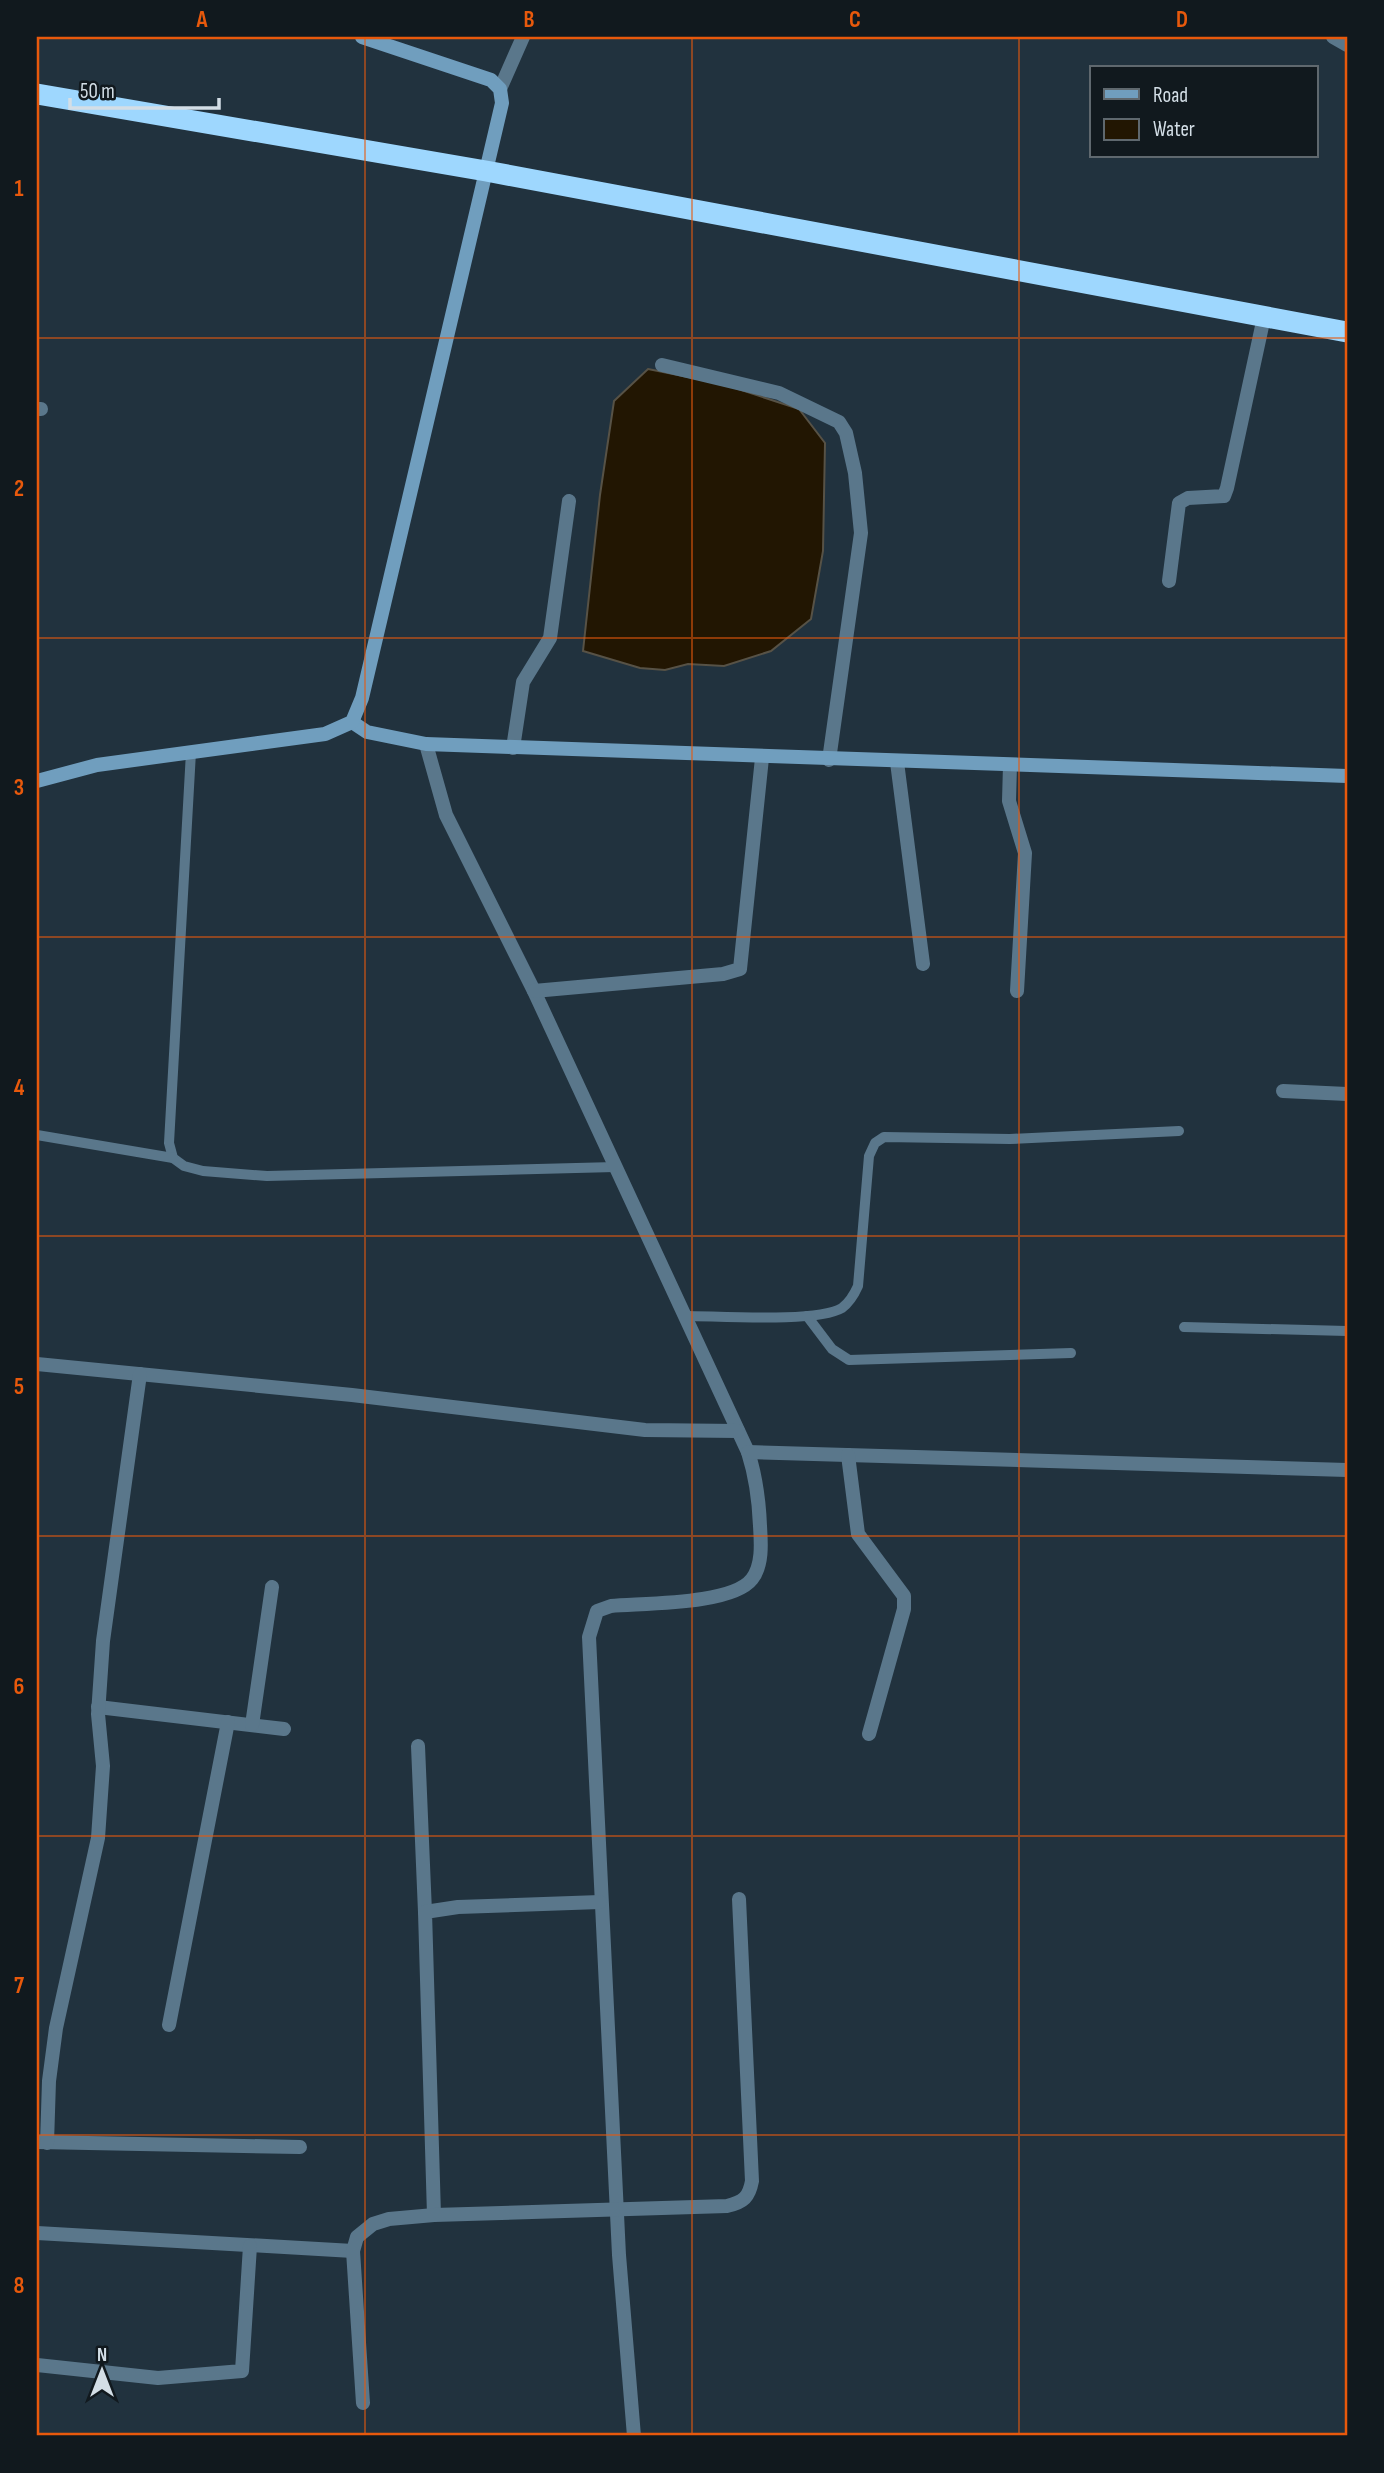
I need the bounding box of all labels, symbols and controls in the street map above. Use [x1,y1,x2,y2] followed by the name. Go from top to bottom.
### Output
[196,6,209,34] text: A
[524,6,535,34] text: B
[849,6,861,34] text: C
[1176,6,1188,34] text: D
[70,66,219,110] scale bar
[1090,66,1318,158] legend
[80,79,115,104] text: 50 m
[1153,83,1188,108] text: Road
[1153,117,1195,142] text: Water
[14,175,24,203] text: 1
[14,475,24,503] text: 2
[14,774,24,802] text: 3
[14,1074,25,1102] text: 4
[14,1373,24,1401] text: 5
[14,1673,24,1701] text: 6
[14,1972,24,2000] text: 7
[14,2272,25,2300] text: 8
[66,2336,136,2406] north arrow
[97,2344,107,2367] text: N

